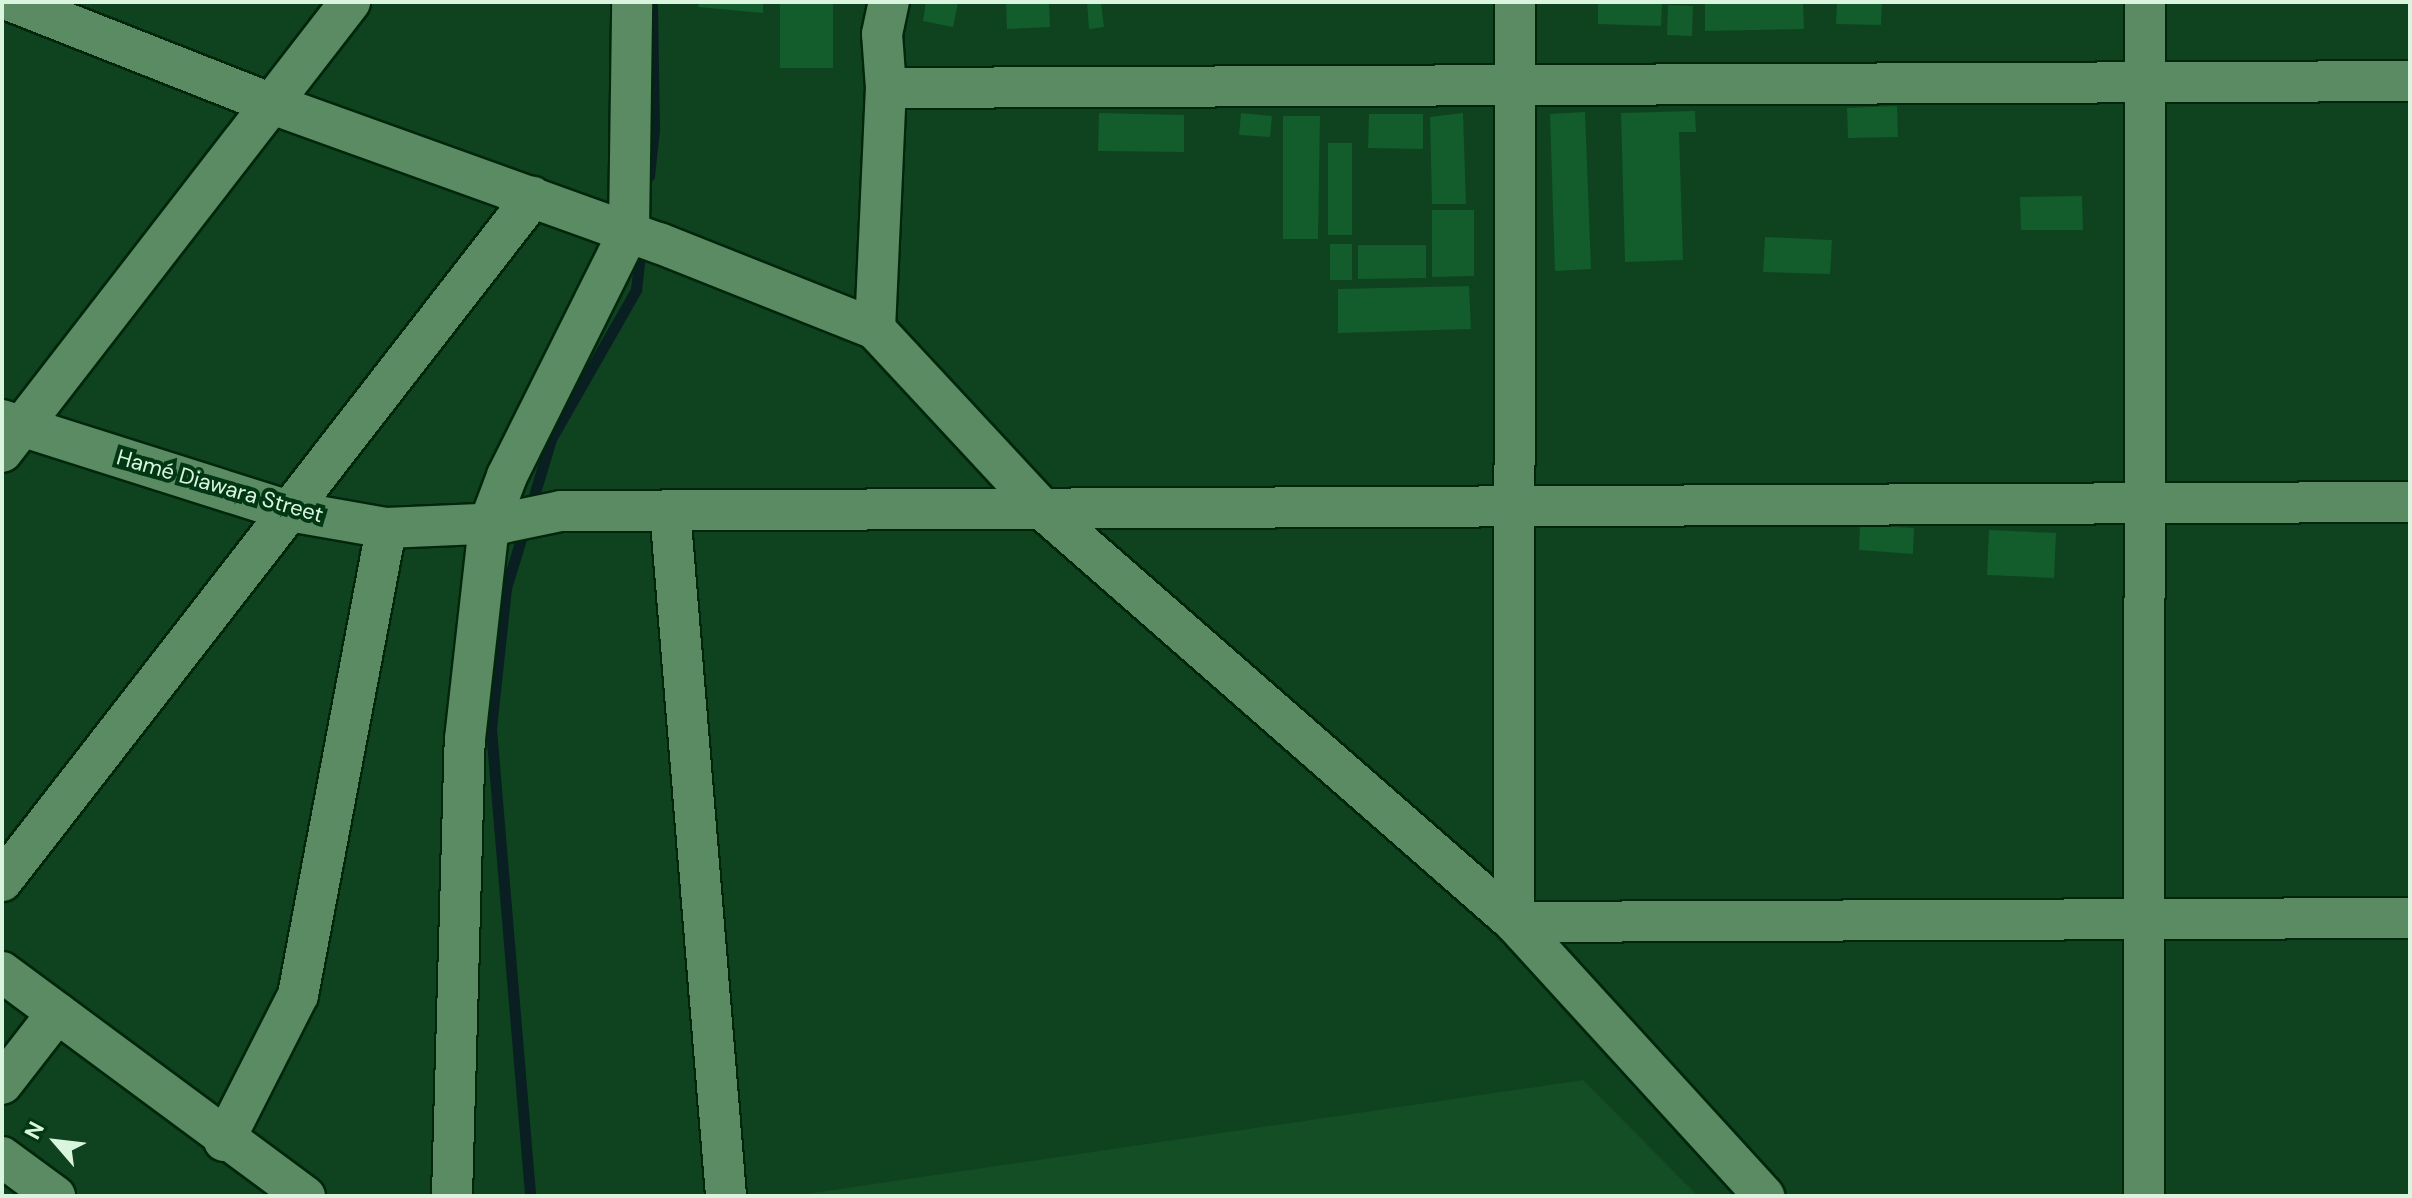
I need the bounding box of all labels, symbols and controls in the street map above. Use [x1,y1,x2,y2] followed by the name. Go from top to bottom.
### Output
[114,444,326,528] street label: Hamé Diawara Street
[16,1102,96,1182] north arrow
[18,1117,51,1144] text: N

